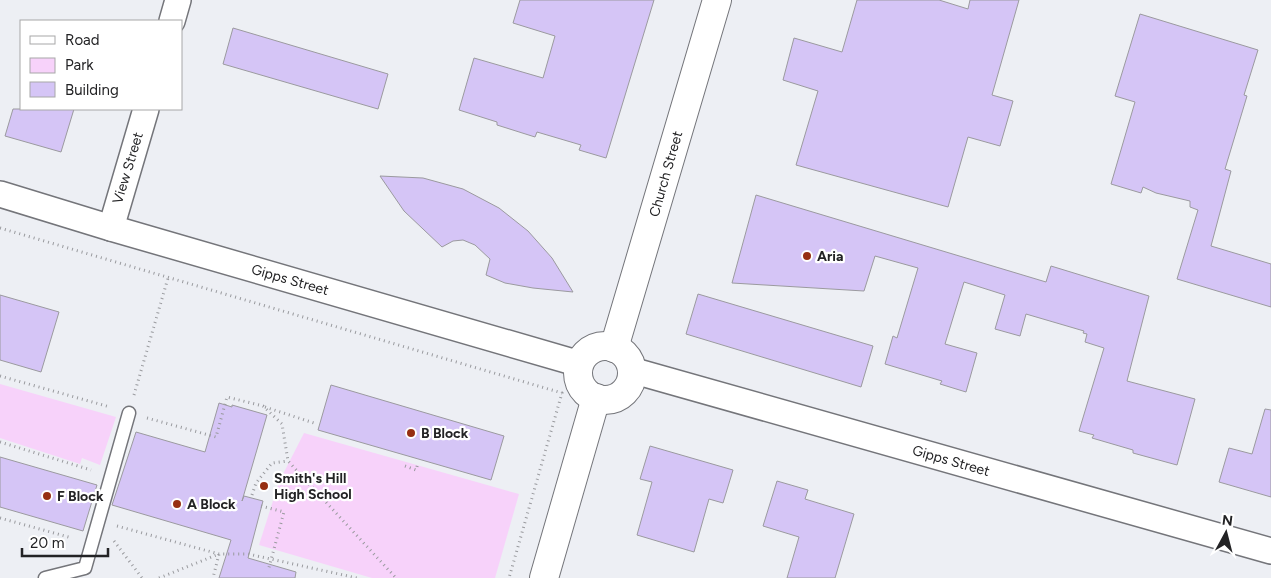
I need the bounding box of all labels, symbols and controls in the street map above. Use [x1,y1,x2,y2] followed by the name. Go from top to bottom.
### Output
[20,20,182,110] legend
[65,31,100,49] text: Road
[65,56,94,74] text: Park
[65,81,119,99] text: Building
[646,129,686,219] street label: Church Street
[109,130,147,206] street label: View Street
[817,248,843,265] place label: Aria
[801,250,813,262] marker: Aria
[249,261,331,299] street label: Gipps Street
[421,425,469,442] place label: B Block
[405,427,417,439] marker: B Block
[910,442,992,480] street label: Gipps Street
[274,470,352,503] place label: Smith's Hill High School
[258,480,270,492] marker: Smith's Hill High School
[57,488,104,505] place label: F Block
[41,490,53,502] marker: F Block
[187,496,236,513] place label: A Block
[171,498,183,510] marker: A Block
[1201,508,1251,558] north arrow
[1221,511,1234,530] text: N
[22,526,109,558] scale bar
[30,534,64,552] text: 20 m

